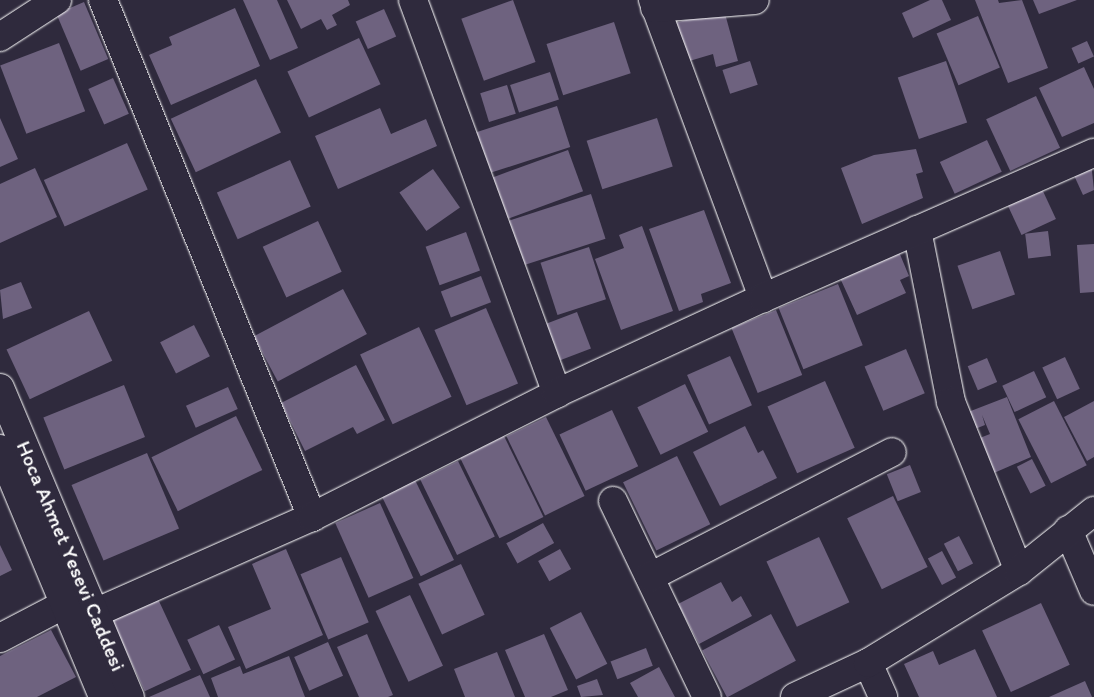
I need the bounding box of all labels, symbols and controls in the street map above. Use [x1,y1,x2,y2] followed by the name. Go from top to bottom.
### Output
[11,437,131,675] street label: Hoca Ahmet Yesevi Caddesi

